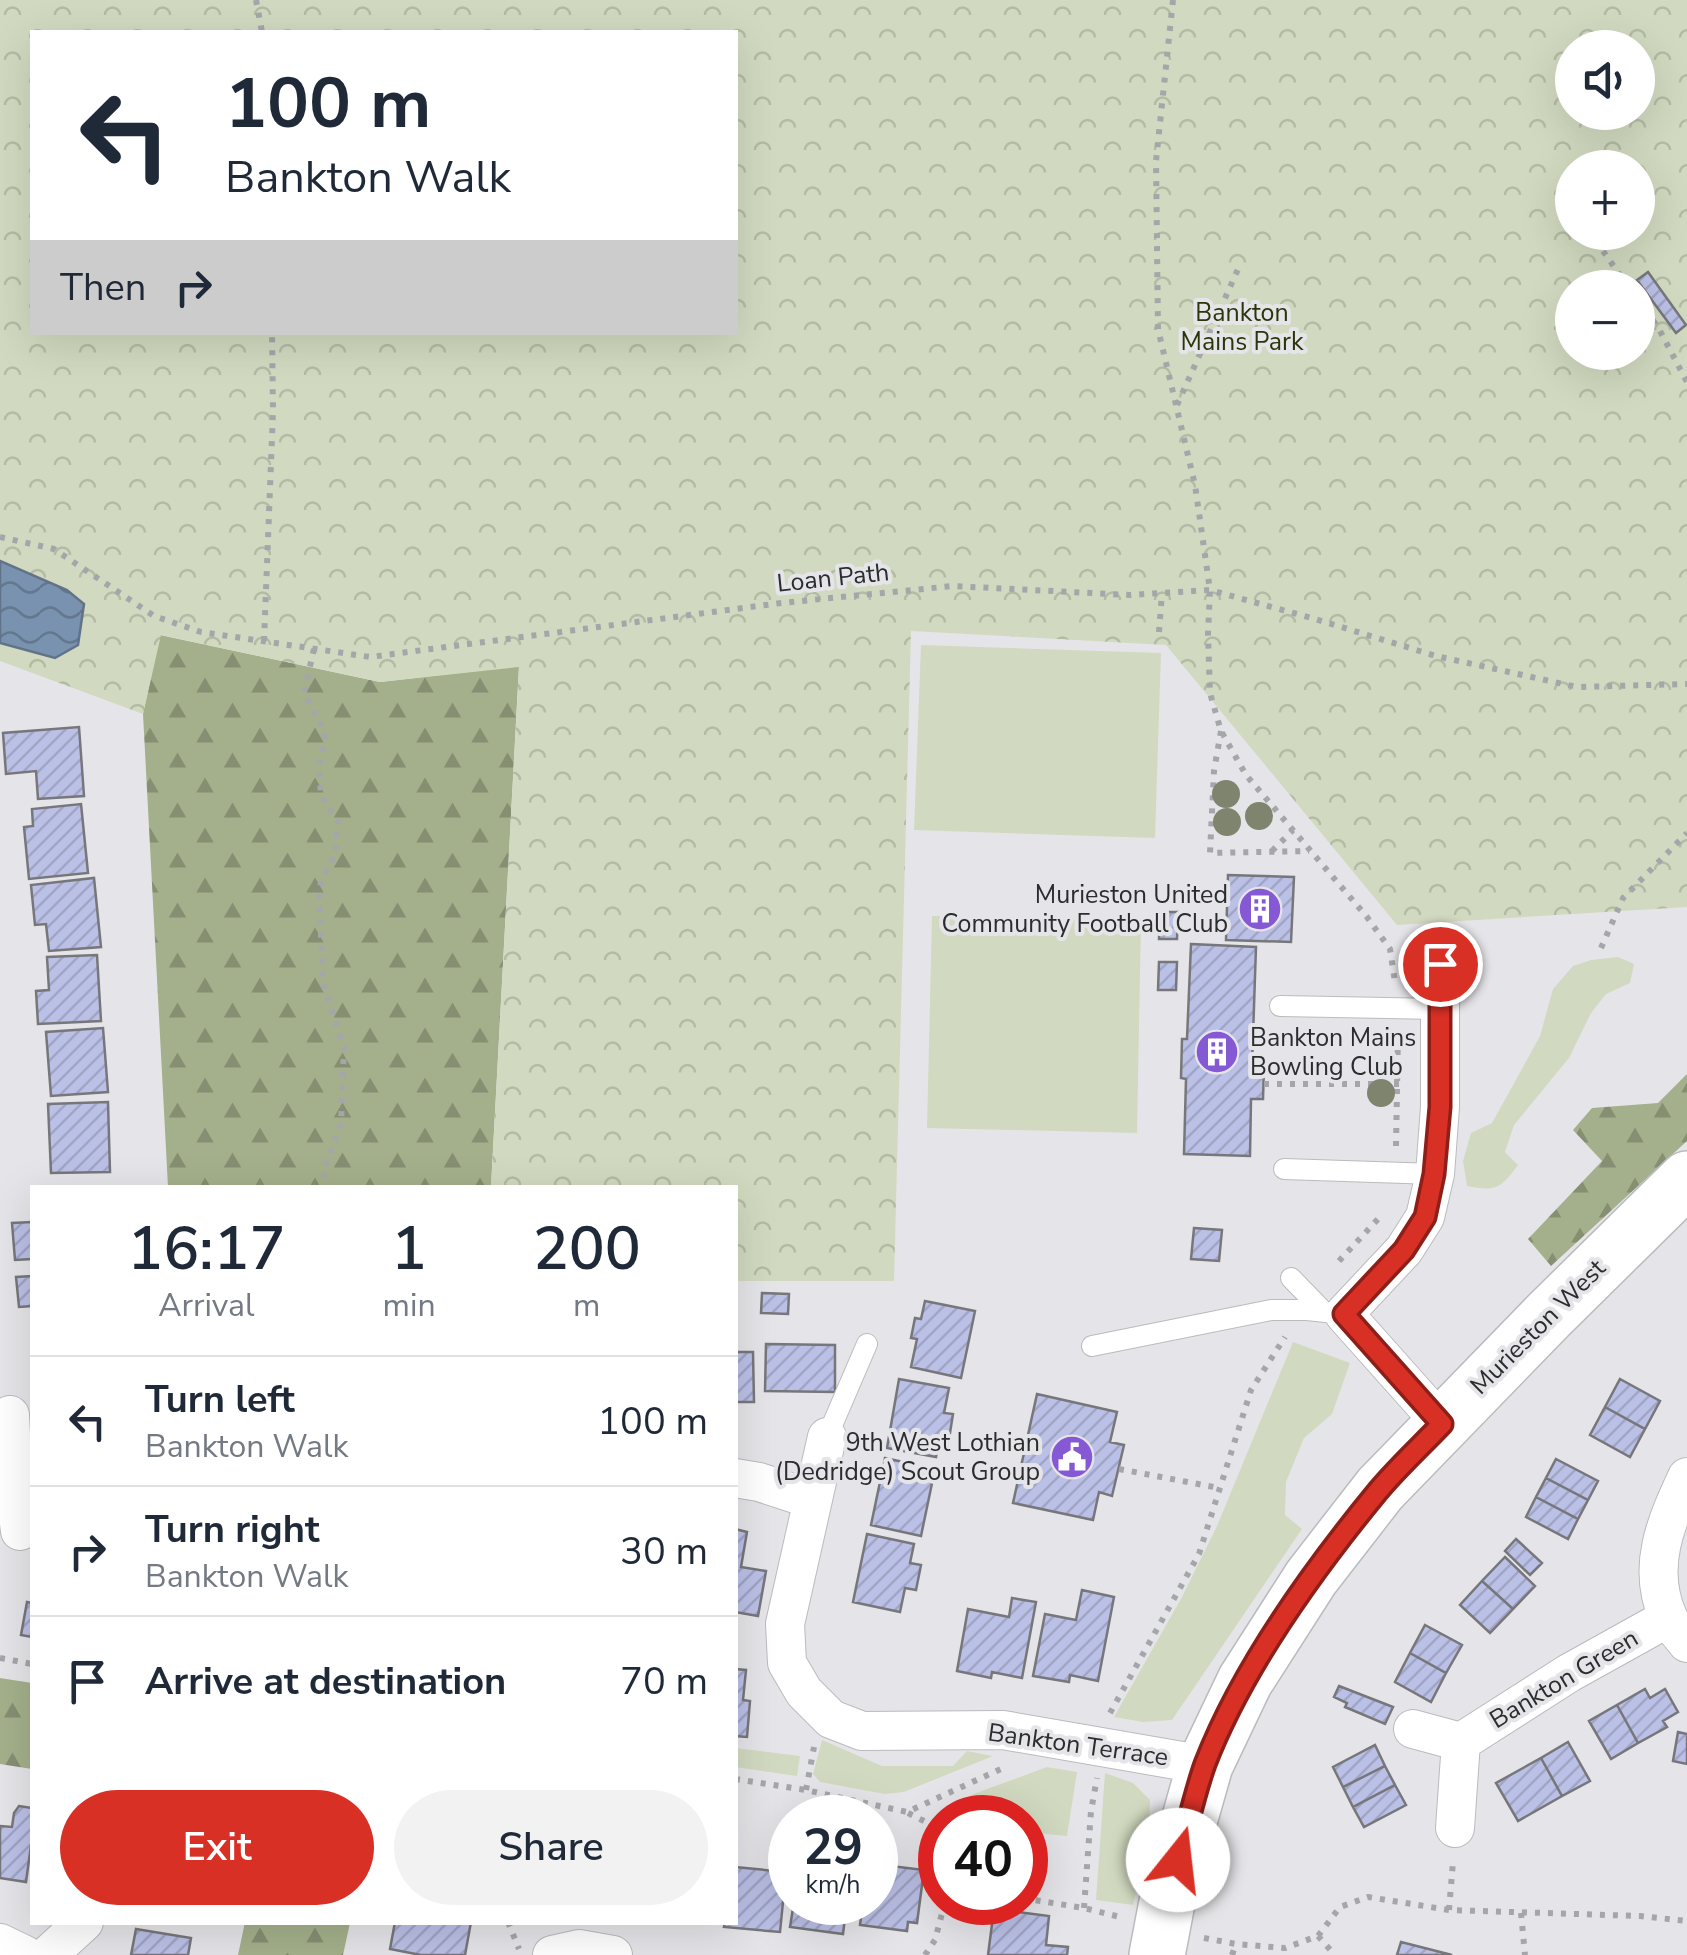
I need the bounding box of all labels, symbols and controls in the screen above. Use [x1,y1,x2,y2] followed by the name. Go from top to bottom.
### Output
[1555,30,1655,370] map controls
[1555,30,1655,130] button: sound
[225,56,431,152] text: 100 m
[60,70,190,200] icon: left
[225,147,511,208] text: Bankton Walk
[1555,150,1655,250] button: +
[166,260,221,315] icon: right
[60,262,146,313] text: Then
[1555,270,1655,370] button: −
[1181,296,1304,359] park label: Bankton Mains Park
[775,555,891,601] street label: Loan Path
[942,878,1228,941] place label: Murieston United Community Football Club
[1237,886,1283,932] building icon: Murieston United Community Football Club
[1398,922,1483,1007] pin
[1413,937,1468,992] icon: arrive
[1250,1021,1416,1084] place label: Bankton Mains Bowling Club
[1194,1029,1240,1075] building icon: Bankton Mains Bowling Club
[127,1208,285,1290] text: 16:17
[391,1208,427,1290] text: 1
[533,1208,641,1290] text: 200
[1463,1252,1613,1402] street label: Murieston West
[158,1284,254,1327] text: Arrival
[383,1284,436,1327] text: min
[573,1284,601,1327] text: m
[145,1374,295,1425] text: Turn left
[60,1394,115,1449] icon: left
[597,1396,708,1447] text: 100 m
[145,1425,348,1468] text: Bankton Walk
[775,1426,1040,1489] place label: 9th West Lothian (Dedridge) Scout Group
[1049,1434,1095,1480] public building icon: 9th West Lothian (Dedridge) Scout Group
[145,1504,320,1555] text: Turn right
[60,1524,115,1579] icon: right
[620,1526,708,1577] text: 30 m
[145,1555,348,1598] text: Bankton Walk
[1483,1621,1645,1737] street label: Bankton Green
[60,1654,115,1709] icon: arrive
[145,1656,506,1707] text: Arrive at destination
[620,1656,708,1707] text: 70 m
[986,1716,1170,1774] street label: Bankton Terrace
[60,1790,374,1905] button: Exit
[394,1790,708,1905] button: Share
[918,1795,1048,1925] speed limit sign: 40
[1126,1808,1230,1912] position arrow
[803,1813,863,1882] text: 29
[805,1868,861,1902] text: km/h

